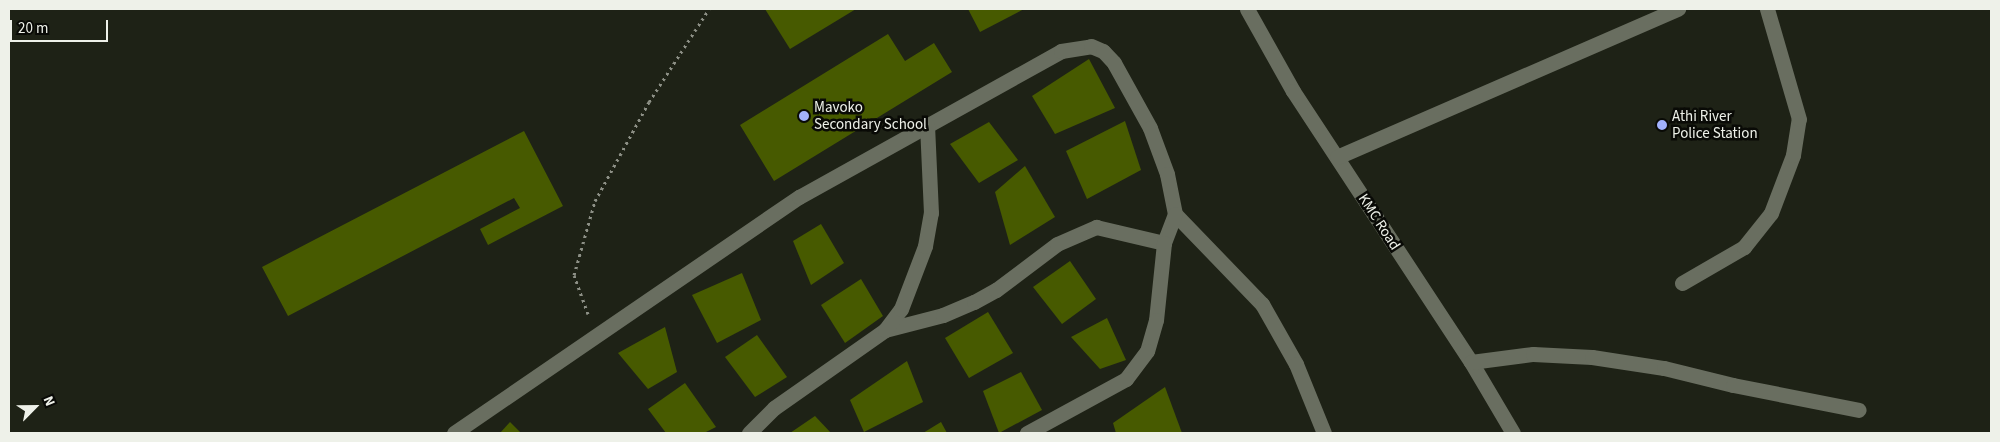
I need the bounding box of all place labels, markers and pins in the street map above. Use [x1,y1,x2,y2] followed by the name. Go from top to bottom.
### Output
[814,98,927,133] place label: Mavoko Secondary School
[1672,107,1758,142] place label: Athi River Police Station
[798,110,810,122] marker: Mavoko Secondary School
[1656,119,1668,131] marker: Athi River Police Station

